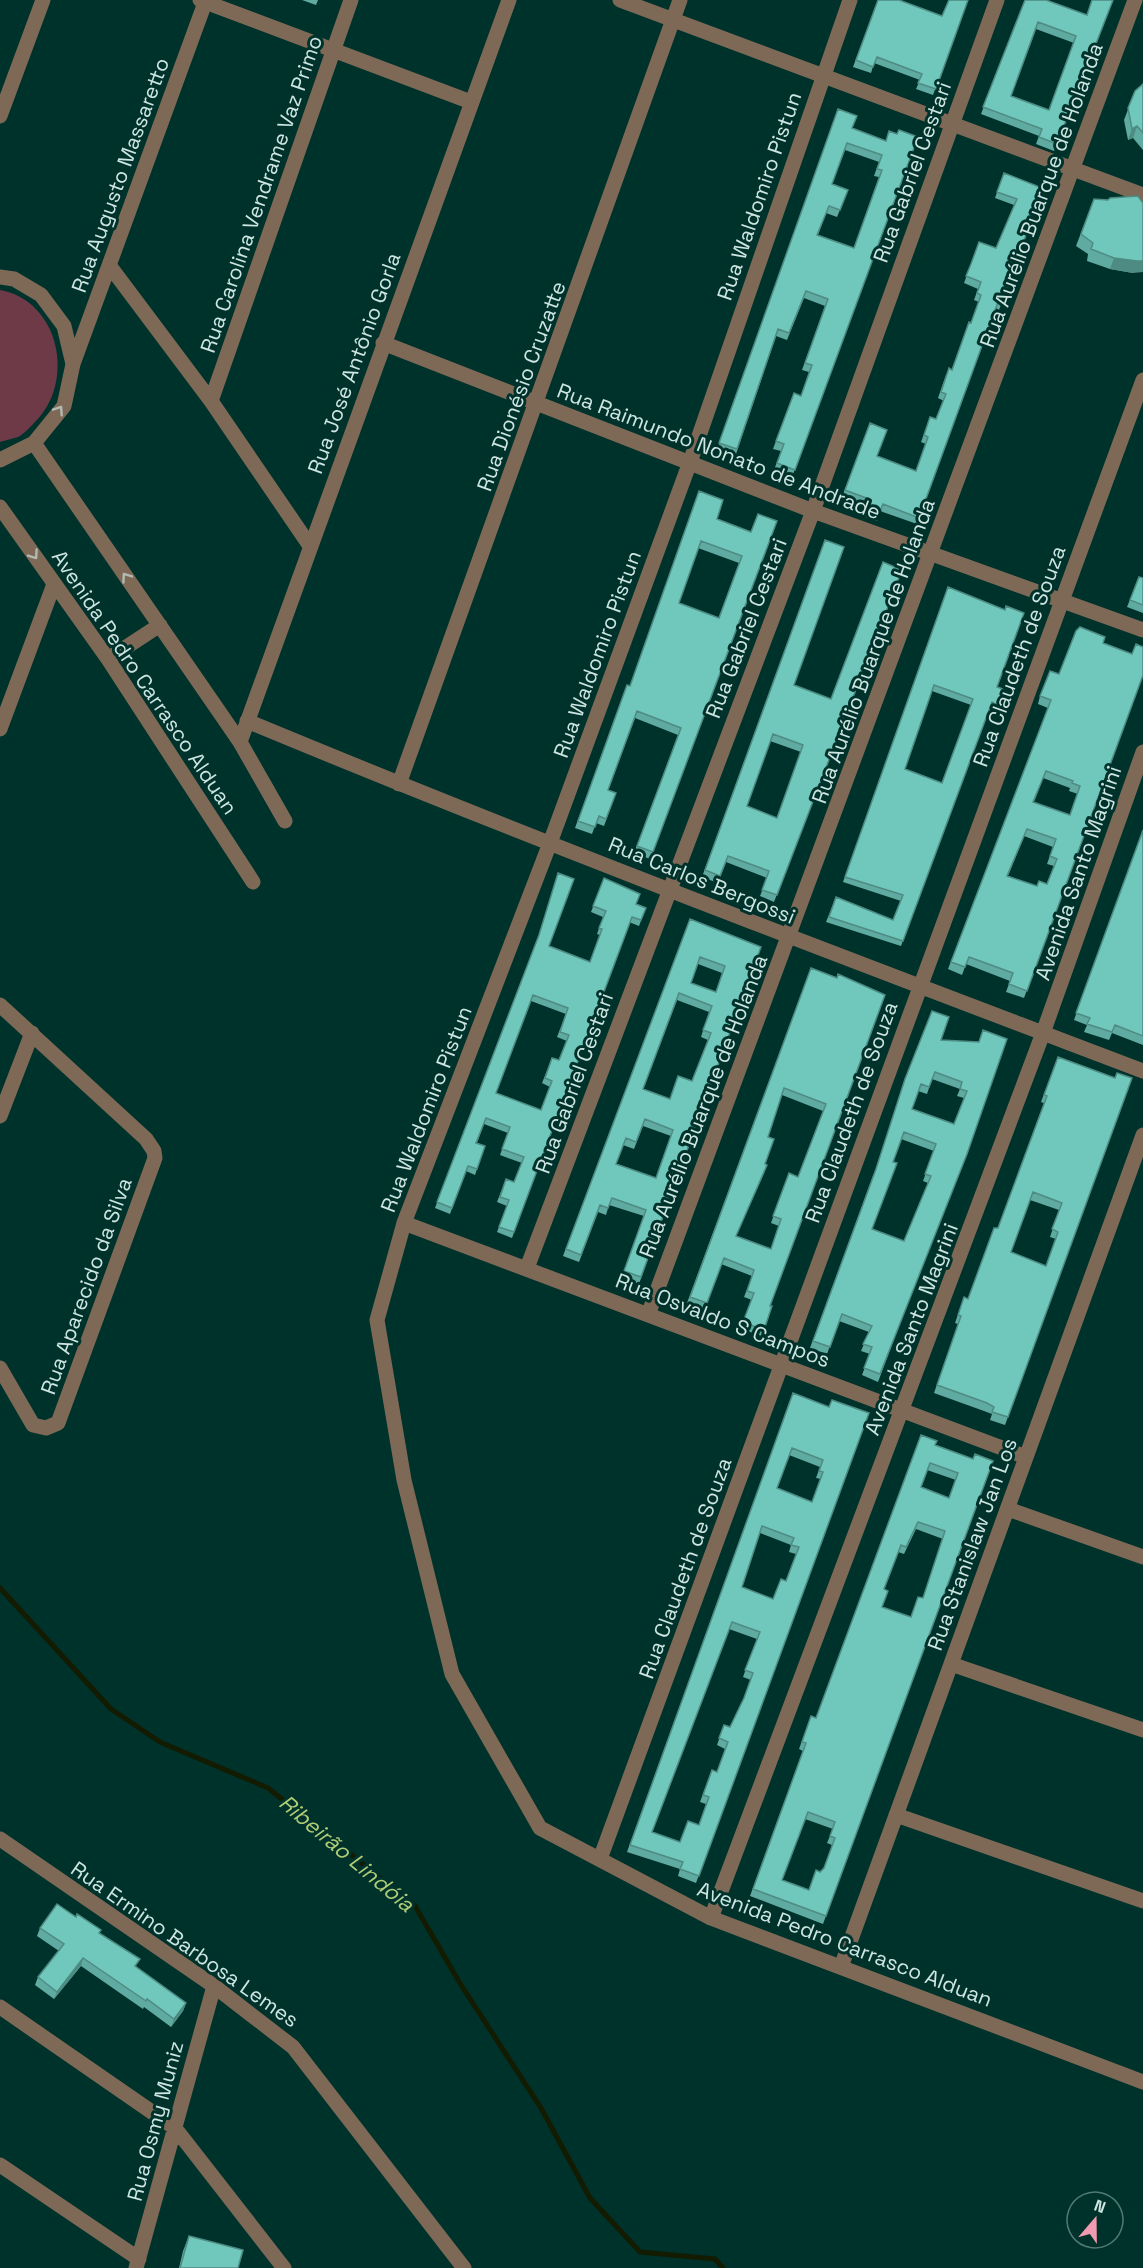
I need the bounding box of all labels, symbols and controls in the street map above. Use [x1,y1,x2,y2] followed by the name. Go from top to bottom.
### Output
[194,32,328,356] street label: Rua Carolina Vendrame Vaz Primo
[973,39,1109,351] street label: Rua Aurélio Buarque de Holanda
[65,54,175,296] street label: Rua Augusto Massaretto
[867,78,957,266] street label: Rua Gabriel Cestari
[711,88,807,304] street label: Rua Waldomiro Pistun
[301,249,407,477] street label: Rua José Antônio Gorla
[470,277,572,495] street label: Rua Dionésio Cruzatte
[553,377,885,525] street label: Rua Raimundo Nonato de Andrade
[52,406,63,417] one-way arrow
[805,495,941,807] street label: Rua Aurélio Buarque de Holanda
[699,534,793,722] street label: Rua Gabriel Cestari
[966,542,1072,770] street label: Rua Claudeth de Souza
[46,544,244,820] street label: Avenida Pedro Carrasco Alduan
[547,547,647,761] street label: Rua Waldomiro Pistun
[27,548,38,559] one-way arrow
[122,572,133,583] one-way arrow
[1029,762,1127,984] street label: Avenida Santo Magrini
[605,830,799,930] street label: Rua Carlos Bergossi
[633,951,773,1261] street label: Rua Aurélio Buarque de Holanda
[529,989,619,1177] street label: Rua Gabriel Cestari
[798,998,904,1226] street label: Rua Claudeth de Souza
[374,1002,478,1216] street label: Rua Waldomiro Pistun
[34,1174,138,1398] street label: Rua Aparecido da Silva
[858,1219,964,1439] street label: Avenida Santo Magrini
[612,1267,834,1373] street label: Rua Osvaldo S Campos
[921,1434,1023,1654] street label: Rua Stanislaw Jan Los
[632,1454,738,1682] street label: Rua Claudeth de Souza
[274,1788,421,1918] water label: Ribeirão Lindóia
[66,1855,304,2033] street label: Rua Ermino Barbosa Lemes
[694,1875,996,2013] street label: Avenida Pedro Carrasco Alduan
[121,2038,189,2204] street label: Rua Osmy Muniz
[1065,2190,1125,2250] north arrow
[1091,2195,1109,2218] text: N

